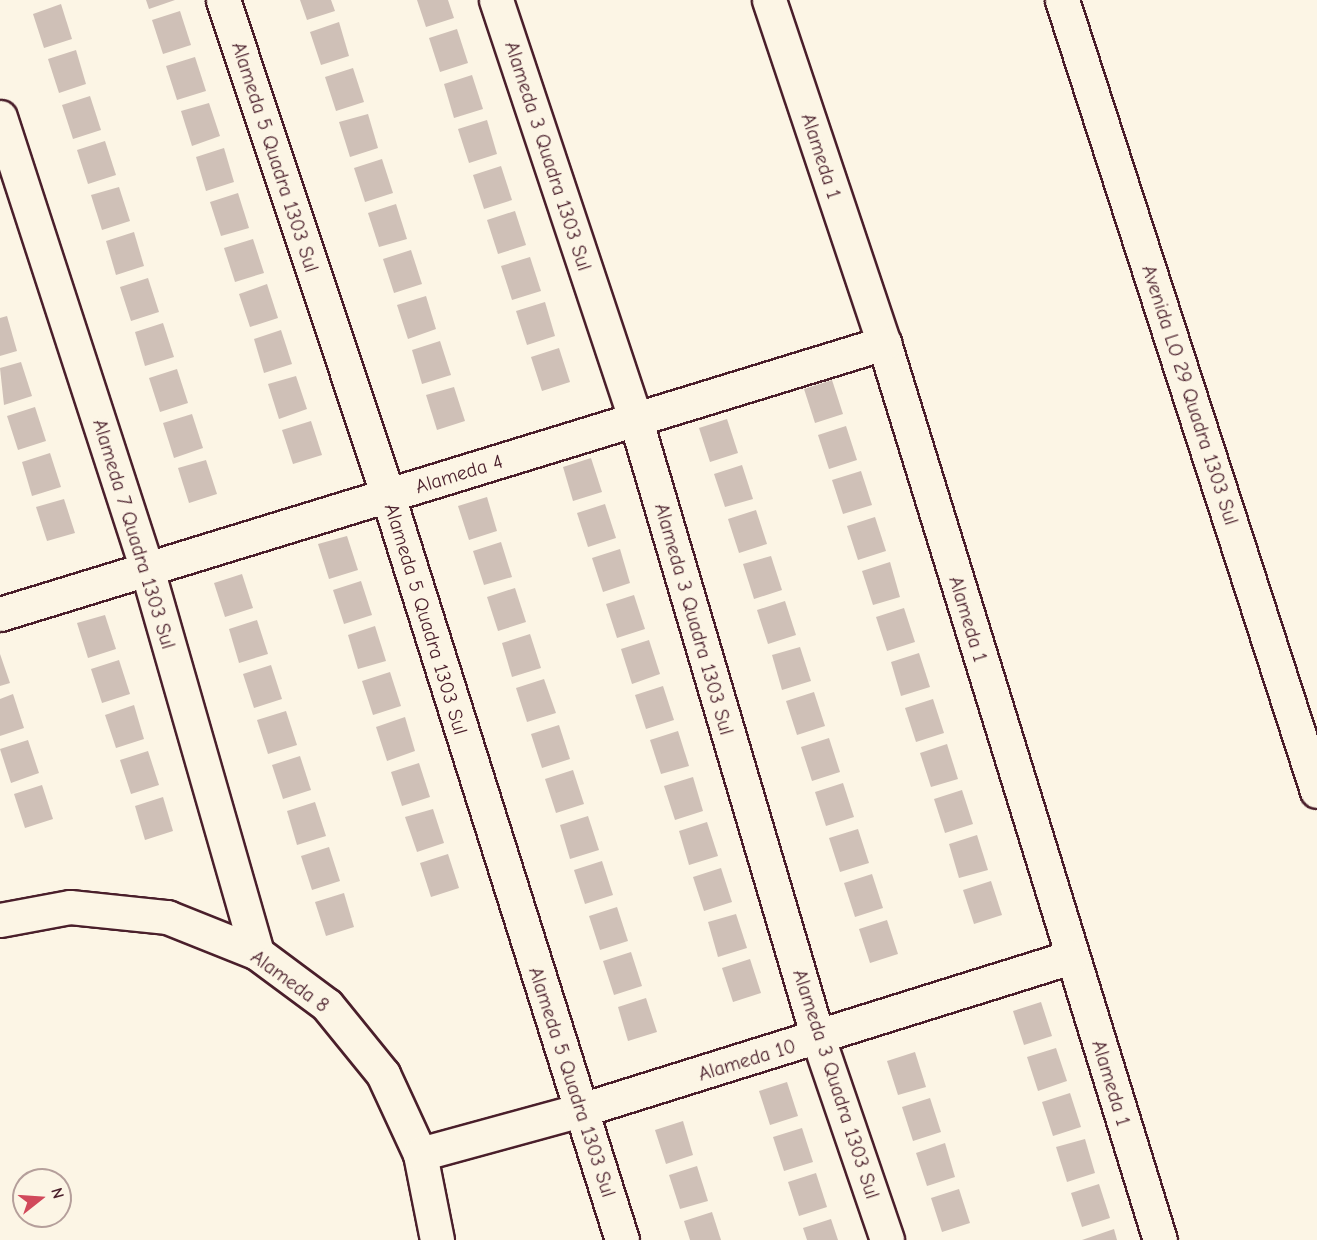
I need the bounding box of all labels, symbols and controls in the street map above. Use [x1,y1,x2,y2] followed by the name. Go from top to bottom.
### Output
[500,38,596,274] street label: Alameda 3 Quadra 1303 Sul
[226,39,324,275] street label: Alameda 5 Quadra 1303 Sul
[796,110,846,202] street label: Alameda 1
[1137,262,1243,528] street label: Avenida LO 29 Quadra 1303 Sul
[88,416,180,652] street label: Alameda 7 Quadra 1303 Sul
[412,449,506,499] street label: Alameda 4
[379,500,473,738] street label: Alameda 5 Quadra 1303 Sul
[649,500,739,738] street label: Alameda 3 Quadra 1303 Sul
[944,573,992,665] street label: Alameda 1
[246,945,334,1017] street label: Alameda 8
[523,964,621,1200] street label: Alameda 5 Quadra 1303 Sul
[788,966,884,1202] street label: Alameda 3 Quadra 1303 Sul
[695,1034,799,1086] street label: Alameda 10
[1087,1037,1135,1129] street label: Alameda 1
[12,1168,72,1228] north arrow
[47,1186,67,1201] text: N

